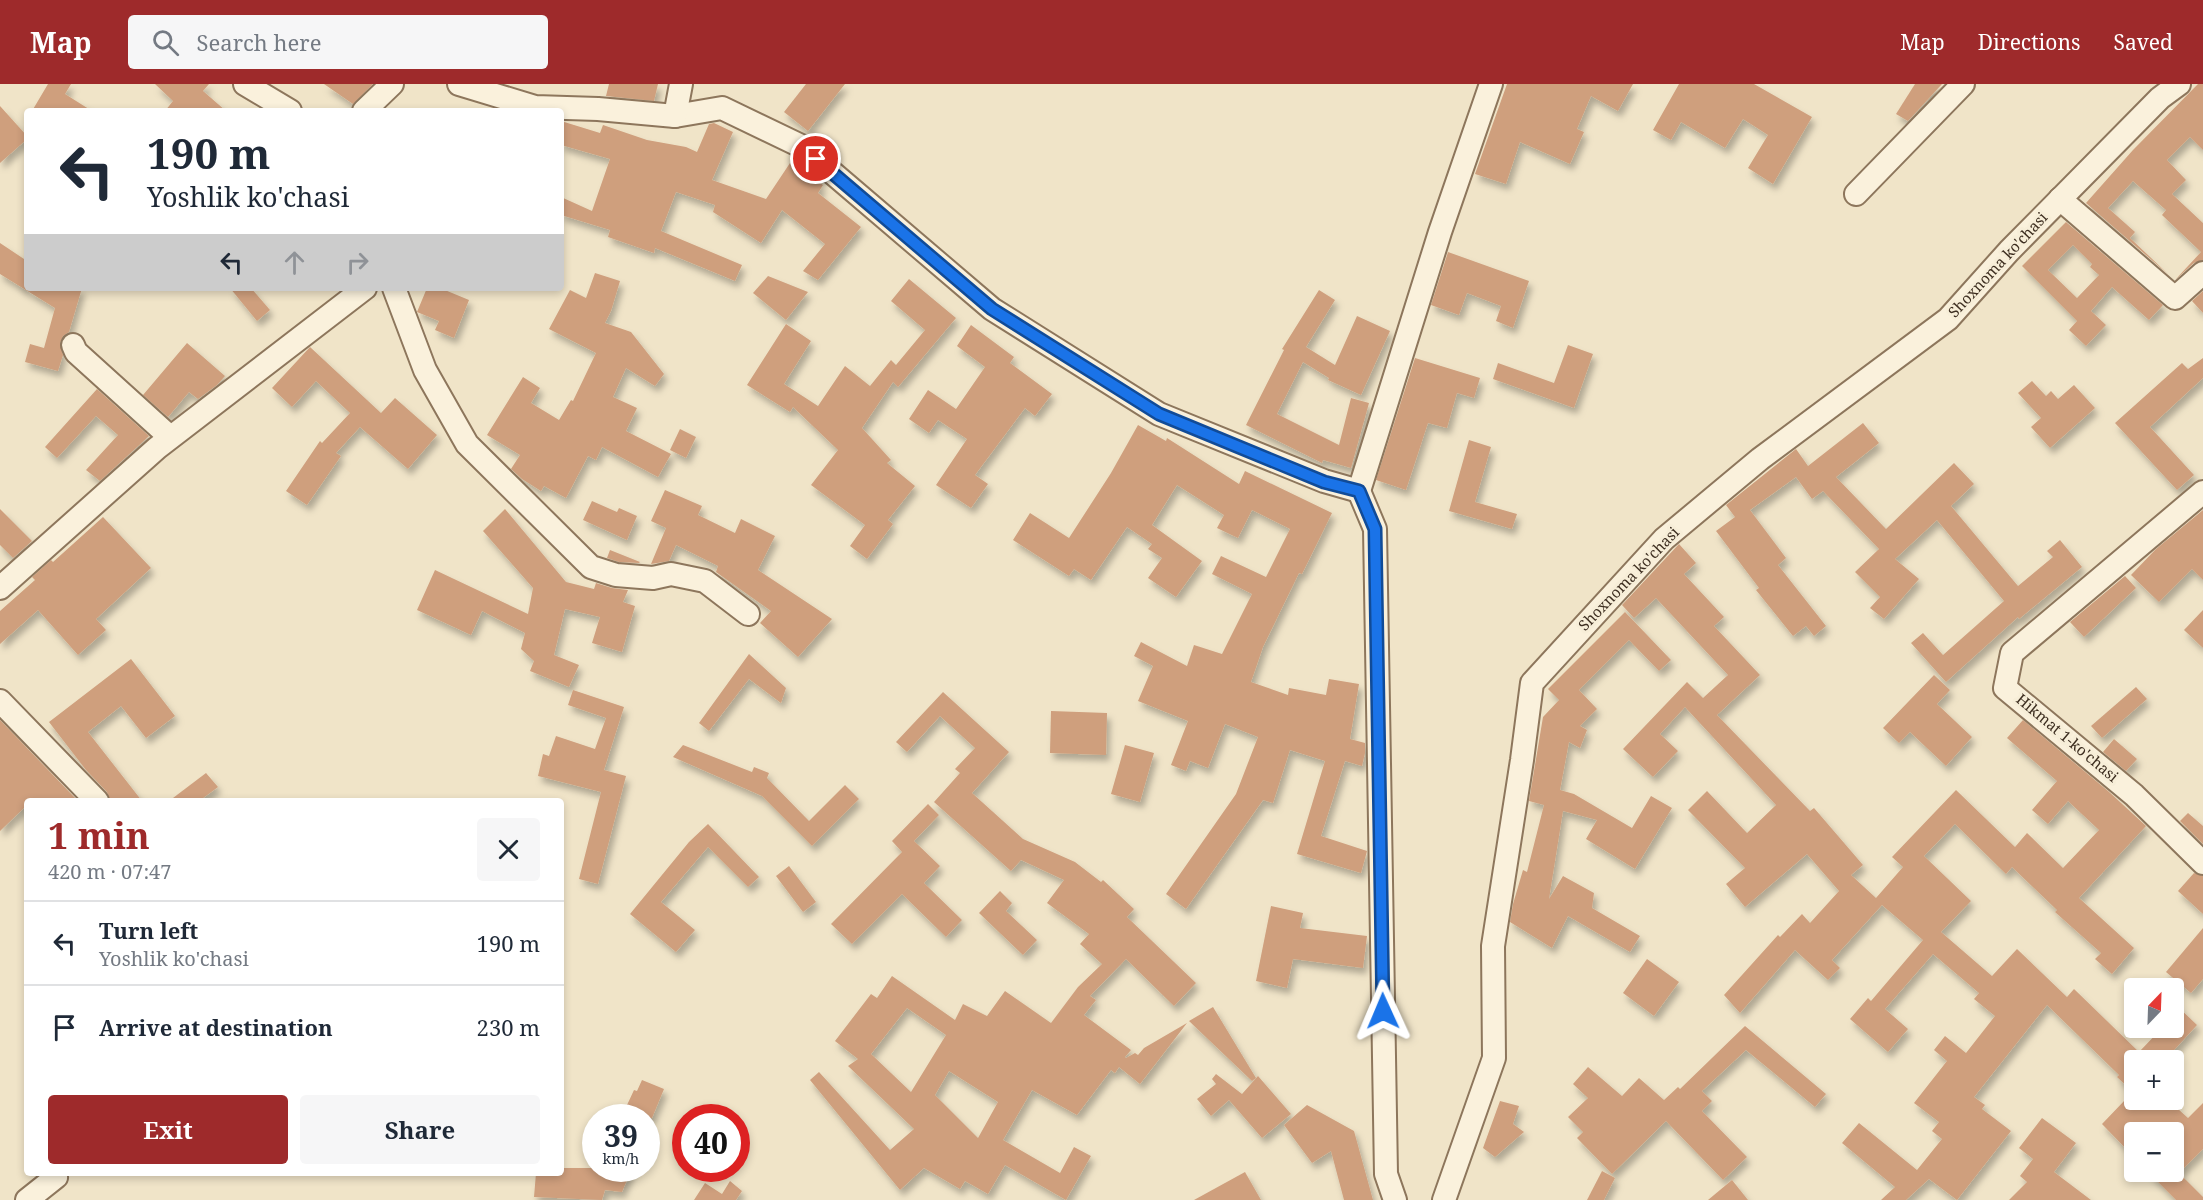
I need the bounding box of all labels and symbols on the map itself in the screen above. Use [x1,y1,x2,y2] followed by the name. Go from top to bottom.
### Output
[790,133,841,184] pin
[1943,207,2051,321] street label: Shoxnoma ko'chasi
[1574,522,1683,634] street label: Shoxnoma ko'chasi
[2012,689,2123,786] street label: Hikmat 1-ko'chasi
[2124,978,2184,1038] north arrow
[1351,979,1415,1043] position arrow
[672,1104,750,1182] speed limit sign: 40

